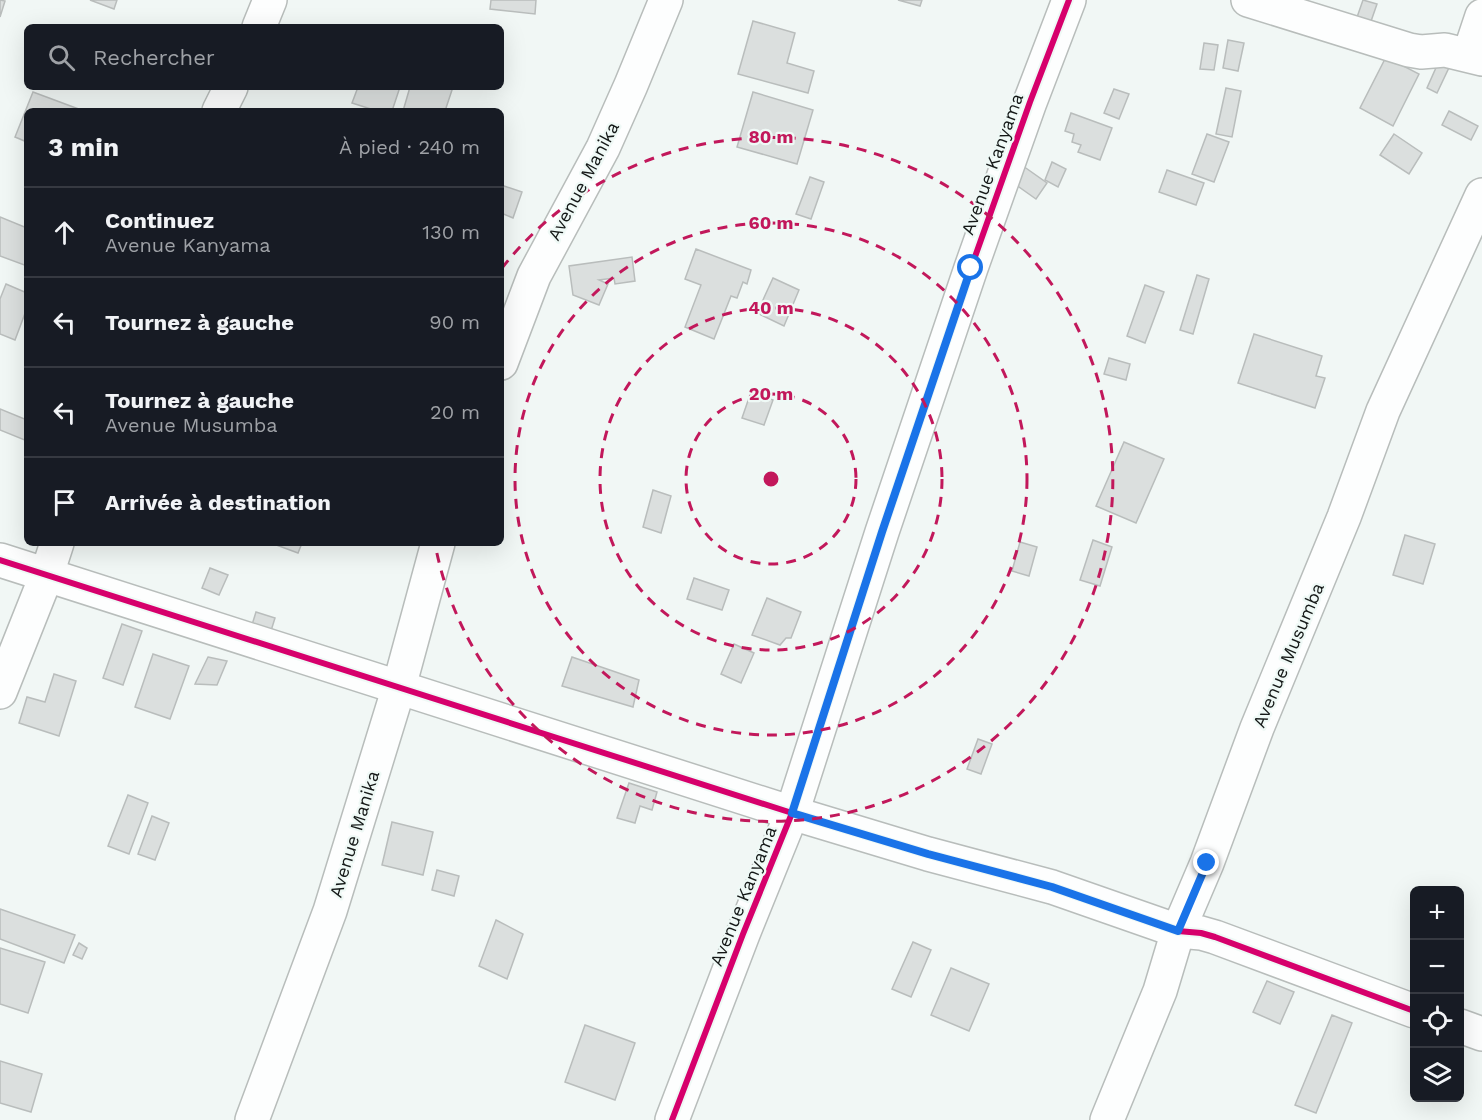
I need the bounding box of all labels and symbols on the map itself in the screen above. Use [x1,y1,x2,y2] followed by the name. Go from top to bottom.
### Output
[957,90,1027,238] street label: Avenue Kanyama
[543,118,623,244] street label: Avenue Manika
[749,126,793,147] text: 80 m
[749,212,793,233] text: 60 m
[957,254,983,280] route start
[748,297,794,318] text: 40 m
[749,383,793,404] text: 20 m
[761,469,781,489] centre of rings
[1248,579,1328,731] street label: Avenue Musumba
[325,768,383,900] street label: Avenue Manika
[705,823,781,969] street label: Avenue Kanyama
[1193,849,1219,875] route end

